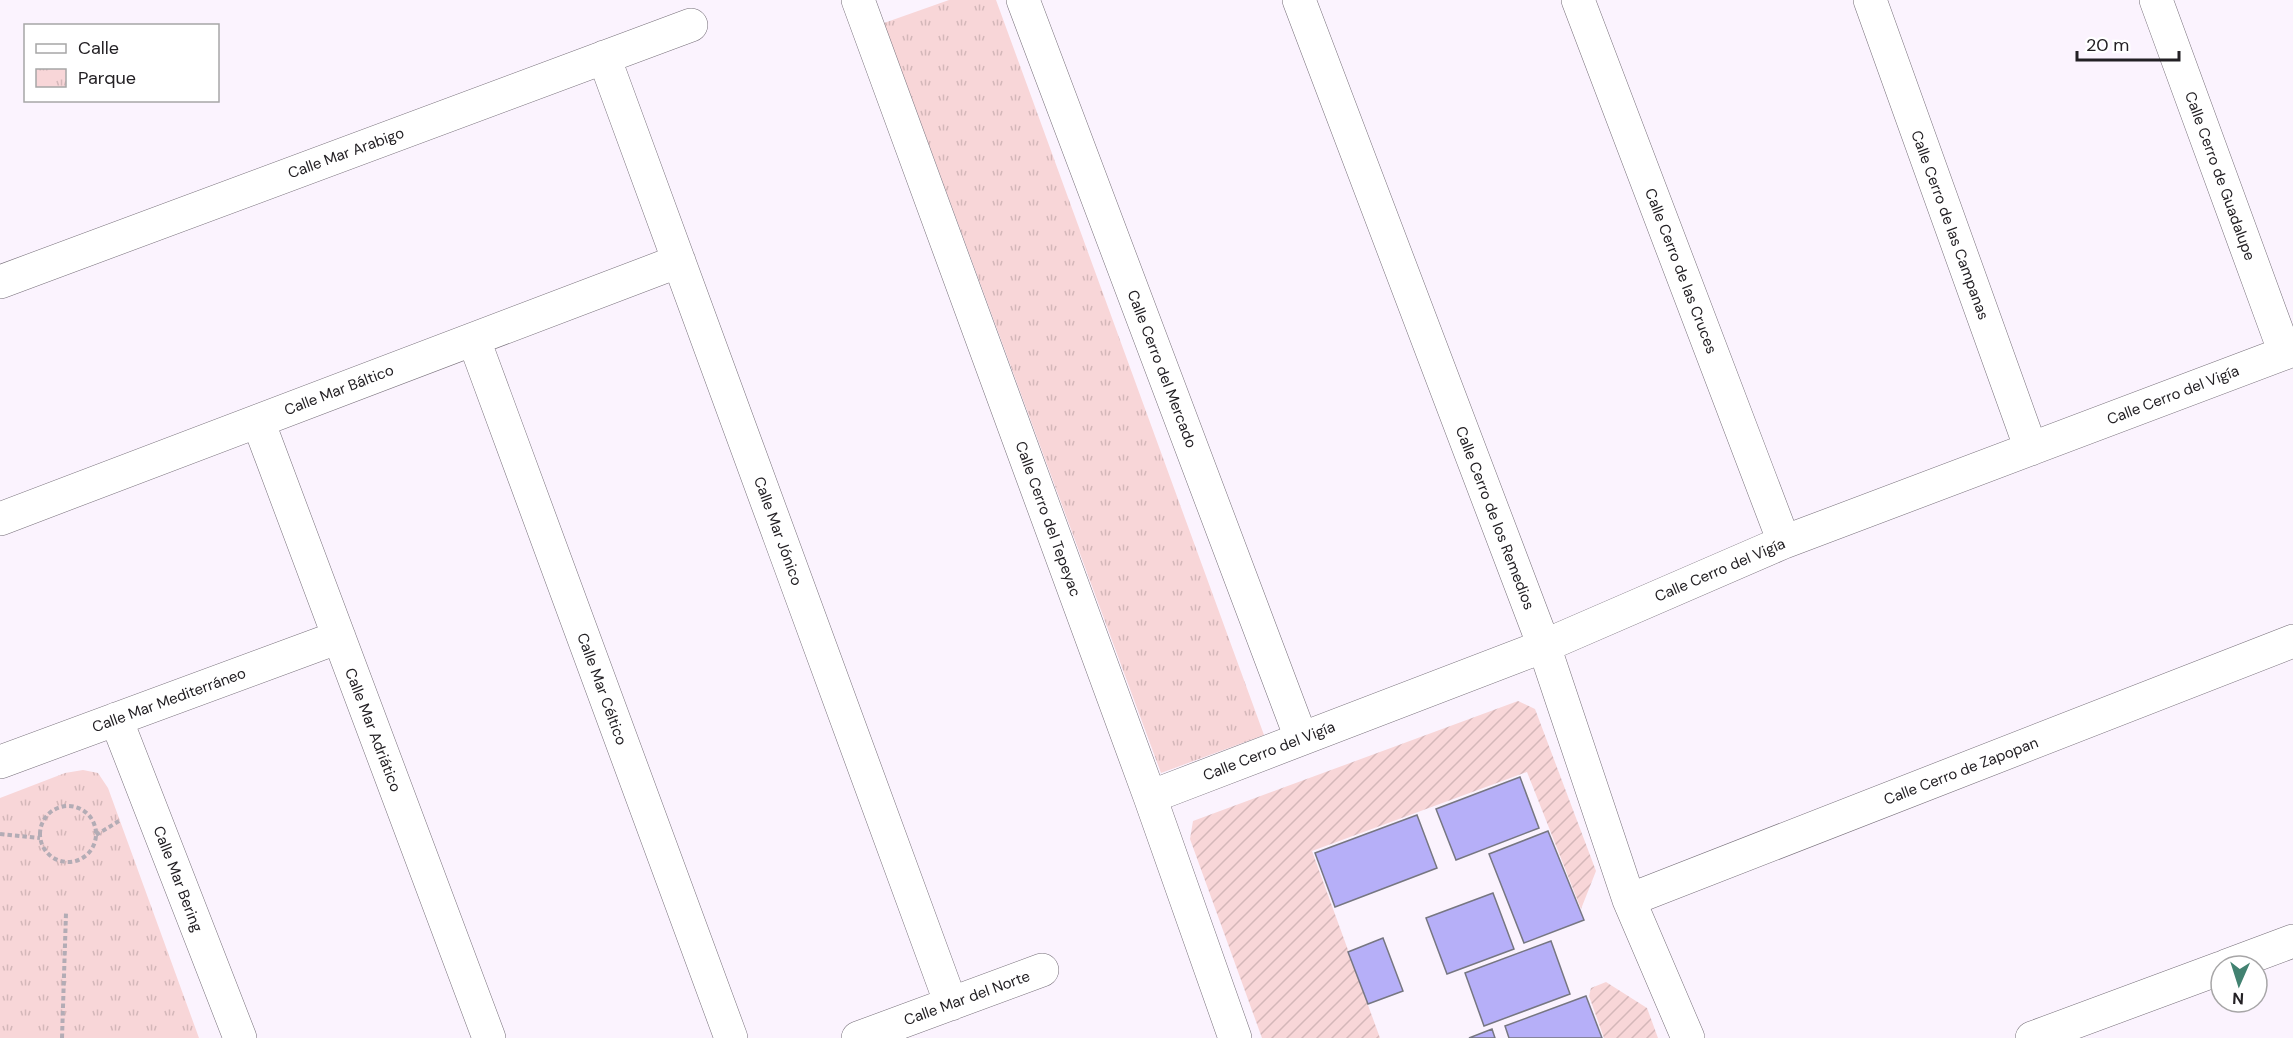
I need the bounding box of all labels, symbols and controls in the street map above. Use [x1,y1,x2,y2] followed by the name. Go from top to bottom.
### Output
[24,24,219,102] legend
[2077,24,2179,62] scale bar
[2086,33,2129,57] text: 20 m
[78,36,119,60] text: Calle
[78,66,136,90] text: Parque
[2180,89,2260,263] street label: Calle Cerro de Guadalupe
[285,123,407,183] street label: Calle Mar Arabigo
[1906,128,1994,322] street label: Calle Cerro de las Campanas
[1640,185,1722,357] street label: Calle Cerro de las Cruces
[1123,287,1201,451] street label: Calle Cerro del Mercado
[281,360,397,420] street label: Calle Mar Báltico
[2104,361,2242,429] street label: Calle Cerro del Vigía
[1451,423,1539,613] street label: Calle Cerro de los Remedios
[1011,438,1085,600] street label: Calle Cerro del Tepeyac
[749,474,807,588] street label: Calle Mar Jónico
[1652,533,1788,607] street label: Calle Cerro del Vigía
[572,630,632,748] street label: Calle Mar Céltico
[89,663,249,737] street label: Calle Mar Mediterráneo
[340,665,406,795] street label: Calle Mar Adriático
[1200,717,1338,785] street label: Calle Cerro del Vigía
[1881,732,2041,810] street label: Calle Cerro de Zapopan
[149,823,207,935] street label: Calle Mar Bering
[2209,954,2269,1014] north arrow
[901,966,1033,1030] street label: Calle Mar del Norte
[2232,988,2245,1009] text: N

